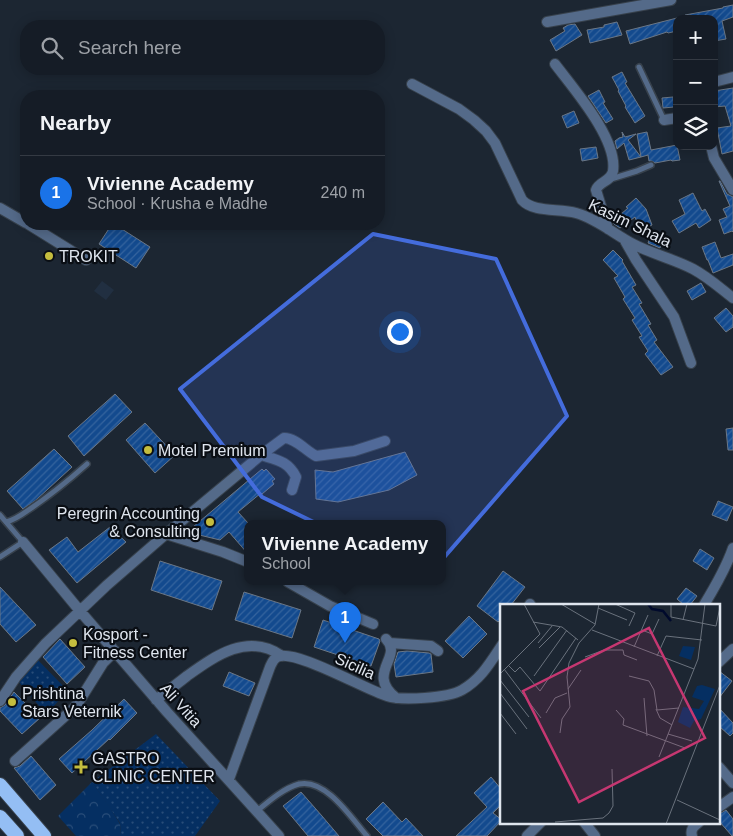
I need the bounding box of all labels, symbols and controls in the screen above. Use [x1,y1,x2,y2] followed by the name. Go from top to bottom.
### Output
[673,15,718,150] map controls
[673,15,718,60] button: +
[20,20,385,75] search box
[38,34,66,62] icon: search
[78,37,182,58] text: Search here
[673,60,718,105] button: −
[673,105,718,150] button: layers
[40,111,111,134] text: Nearby
[87,173,254,194] text: Vivienne Academy
[52,184,60,201] text: 1
[321,184,365,201] text: 240 m
[87,195,268,212] text: School · Krusha e Madhe
[586,196,674,250] street label: Kasim Shala
[59,248,118,265] place label: TROKIT
[43,250,55,262] marker: TROKIT
[387,319,413,345] your location
[158,442,266,459] place label: Motel Premium
[142,444,154,456] marker: Motel Premium
[57,505,200,540] place label: Peregrin Accounting & Consulting
[204,516,216,528] marker: Peregrin Accounting & Consulting
[244,520,446,585] popup
[262,533,428,554] text: Vivienne Academy
[262,555,310,572] text: School
[329,602,361,643] pin: 1
[500,604,720,824] inset map
[83,626,188,661] place label: Kosport - Fitness Center
[67,637,79,649] marker: Kosport - Fitness Center
[332,650,378,682] street label: Sicilia
[157,680,205,730] street label: Ali Vitia
[22,685,123,720] place label: Prishtina Stars Veternik
[6,696,18,708] marker: Prishtina Stars Veternik
[92,750,215,785] place label: GASTRO CLINIC CENTER
[74,760,88,774] marker: GASTRO CLINIC CENTER

